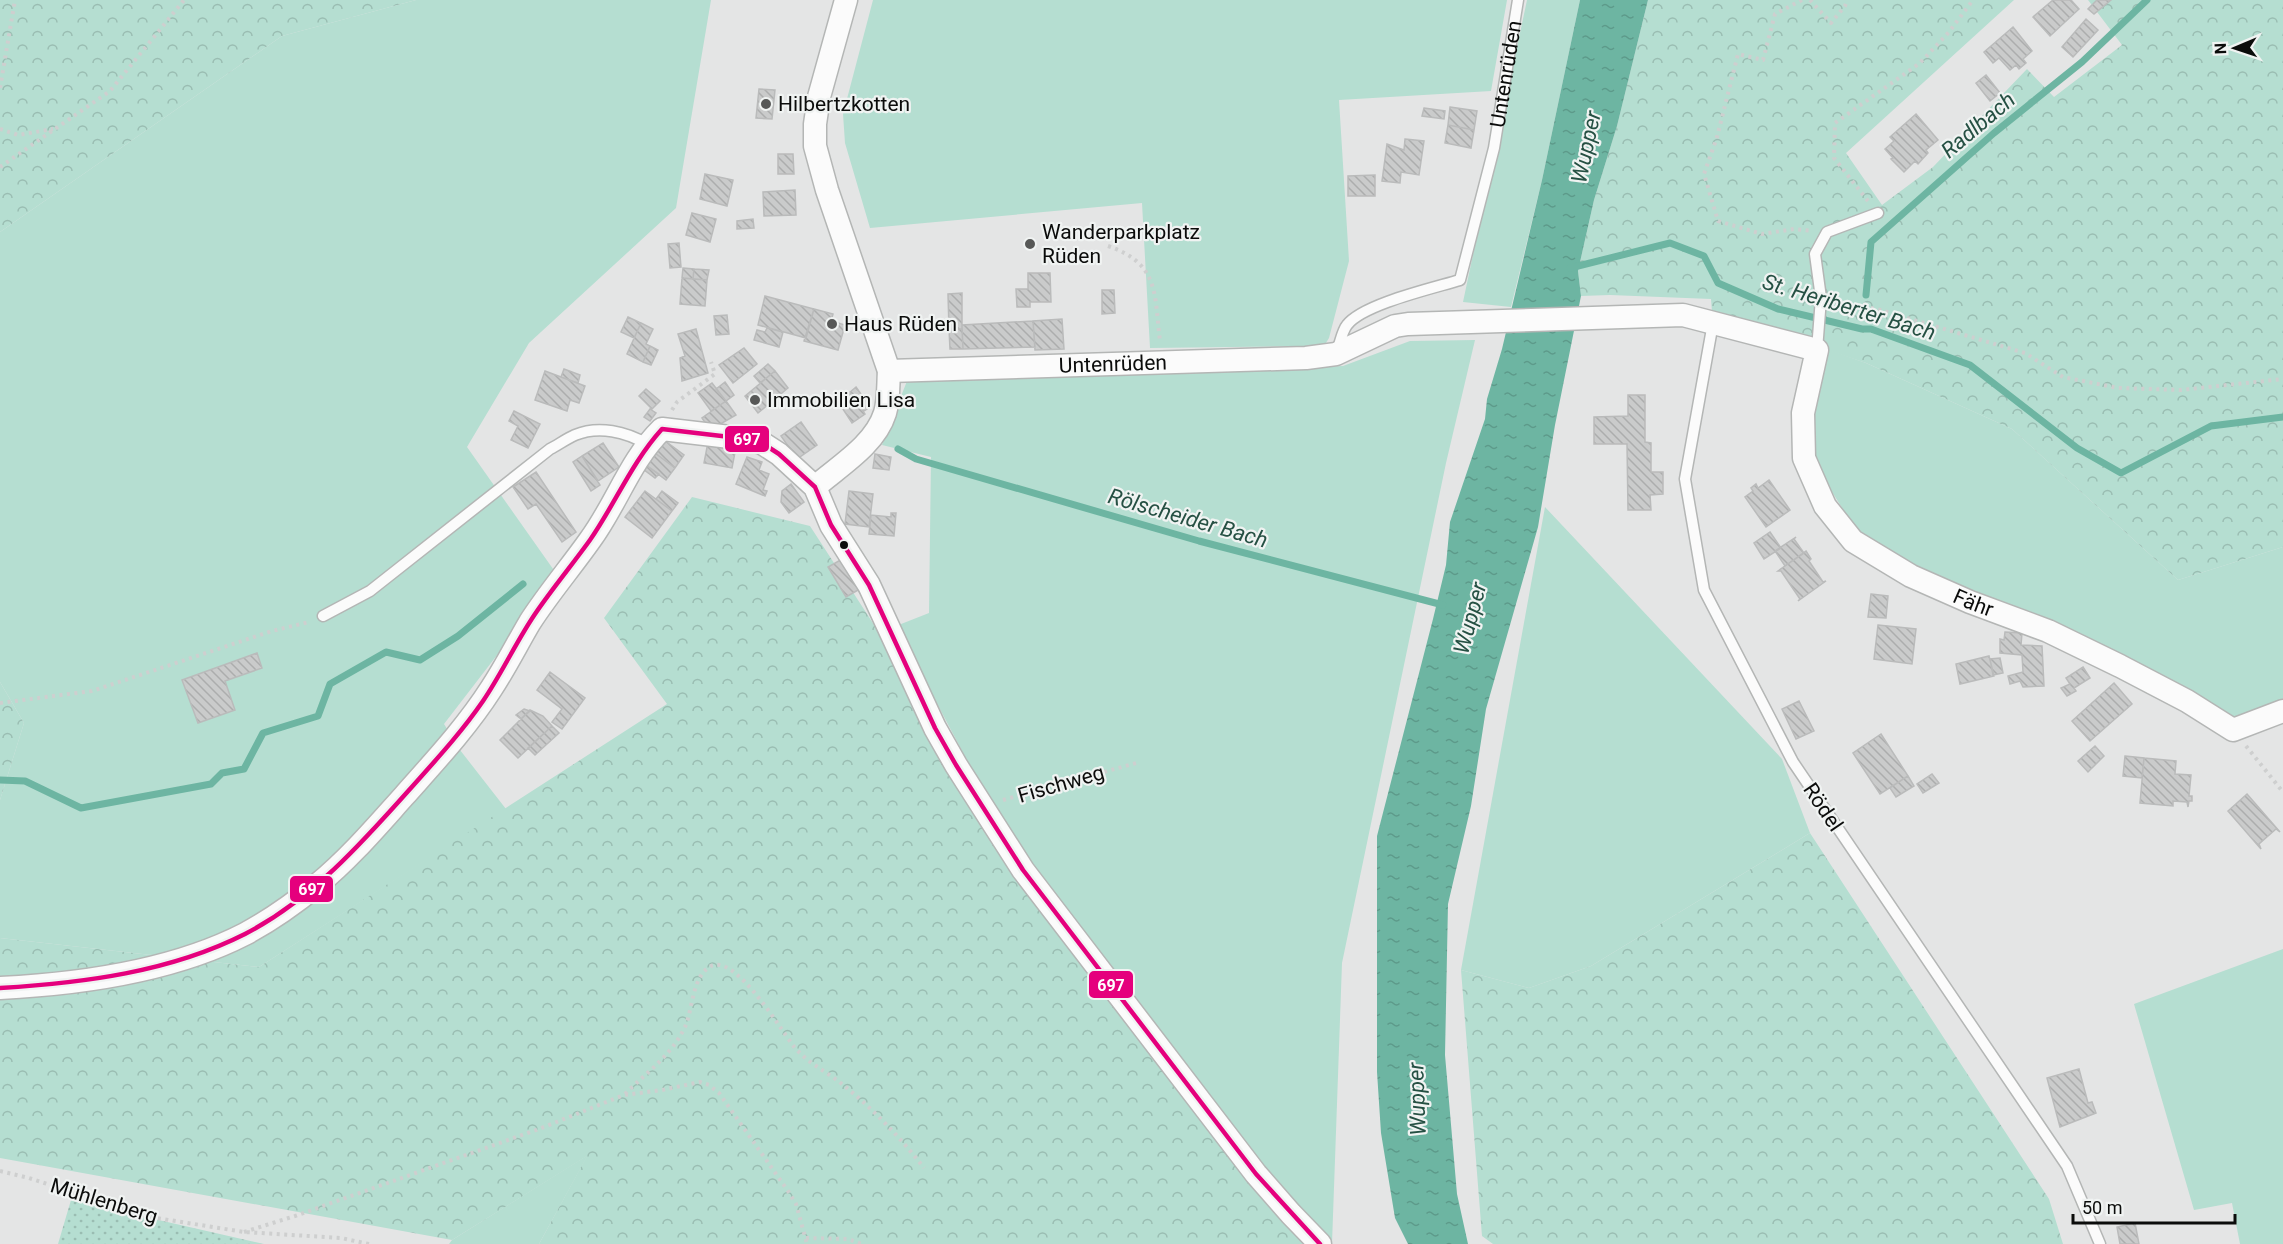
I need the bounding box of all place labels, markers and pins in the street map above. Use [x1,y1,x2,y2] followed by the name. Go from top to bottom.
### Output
[778,92,910,116] place label: Hilbertzkotten
[759,97,773,111] marker: Hilbertzkotten
[1042,220,1200,268] place label: Wanderparkplatz Rüden
[1023,237,1037,251] marker: Wanderparkplatz Rüden
[844,312,957,336] place label: Haus Rüden
[825,317,839,331] marker: Haus Rüden
[767,388,915,412] place label: Immobilien Lisa
[748,393,762,407] marker: Immobilien Lisa
[838,539,850,551] unlabelled marker

